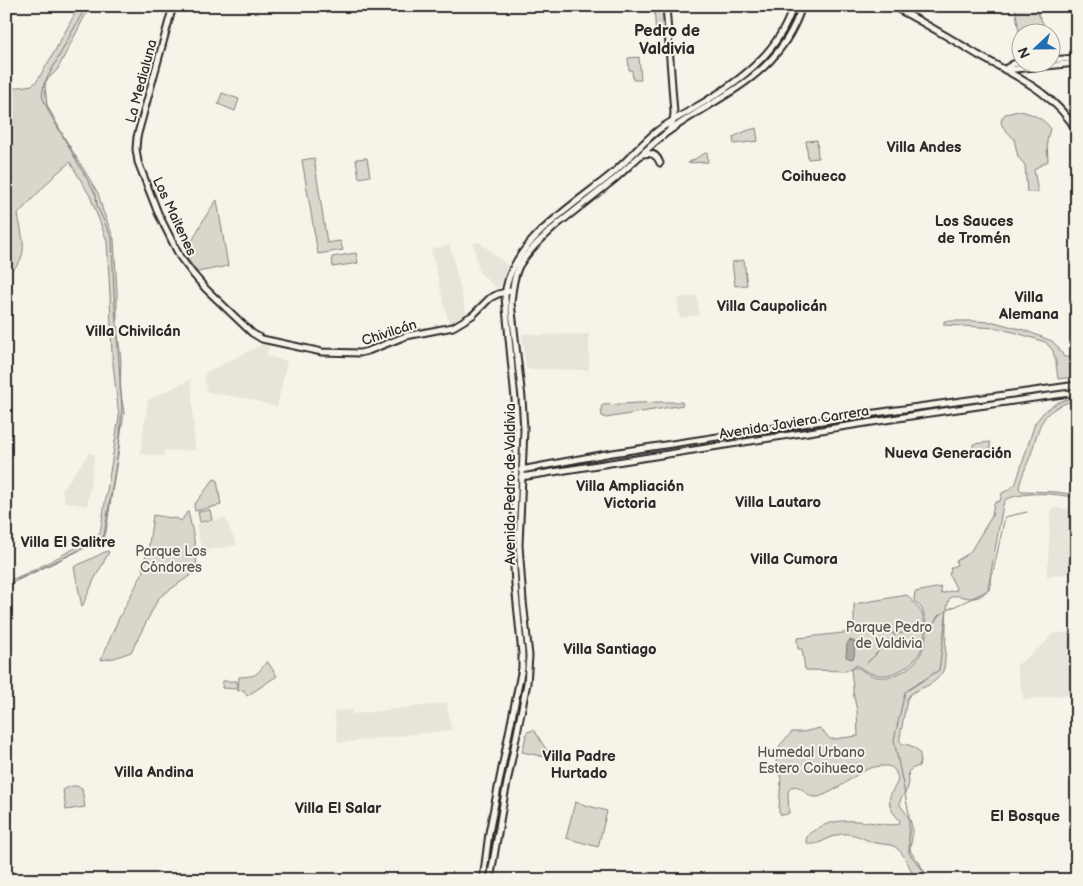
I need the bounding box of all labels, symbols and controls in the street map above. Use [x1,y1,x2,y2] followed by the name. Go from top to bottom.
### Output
[634,22,700,59] district label: Pedro de Valdivia
[1010,22,1060,72] north arrow
[122,37,161,125] street label: La Medialuna
[1015,45,1034,61] text: N
[887,138,962,157] district label: Villa Andes
[782,167,847,186] district label: Coihueco
[149,174,200,258] street label: Los Maitenes
[935,212,1013,248] district label: Los Sauces de Tromén
[998,288,1059,324] district label: Villa Alemana
[717,297,827,316] district label: Villa Caupolicán
[360,316,419,349] street label: Chivilcán
[85,322,181,341] district label: Villa Chivilcán
[718,402,870,443] street label: Avenida Javiera Carrera
[502,403,519,565] street label: Avenida Pedro de Valdivia
[884,444,1012,463] district label: Nueva Generación
[576,477,684,513] district label: Villa Ampliación Victoria
[735,493,821,512] district label: Villa Lautaro
[21,533,116,552] district label: Villa El Salitre
[135,543,207,576] park label: Parque Los Cóndores
[750,550,838,569] district label: Villa Cumora
[846,619,932,652] park label: Parque Pedro de Valdivia
[563,640,657,659] district label: Villa Santiago
[757,744,865,777] park label: Humedal Urbano Estero Coihueco
[542,747,616,783] district label: Villa Padre Hurtado
[114,763,194,782] district label: Villa Andina
[295,799,382,818] district label: Villa El Salar
[990,807,1060,826] district label: El Bosque

